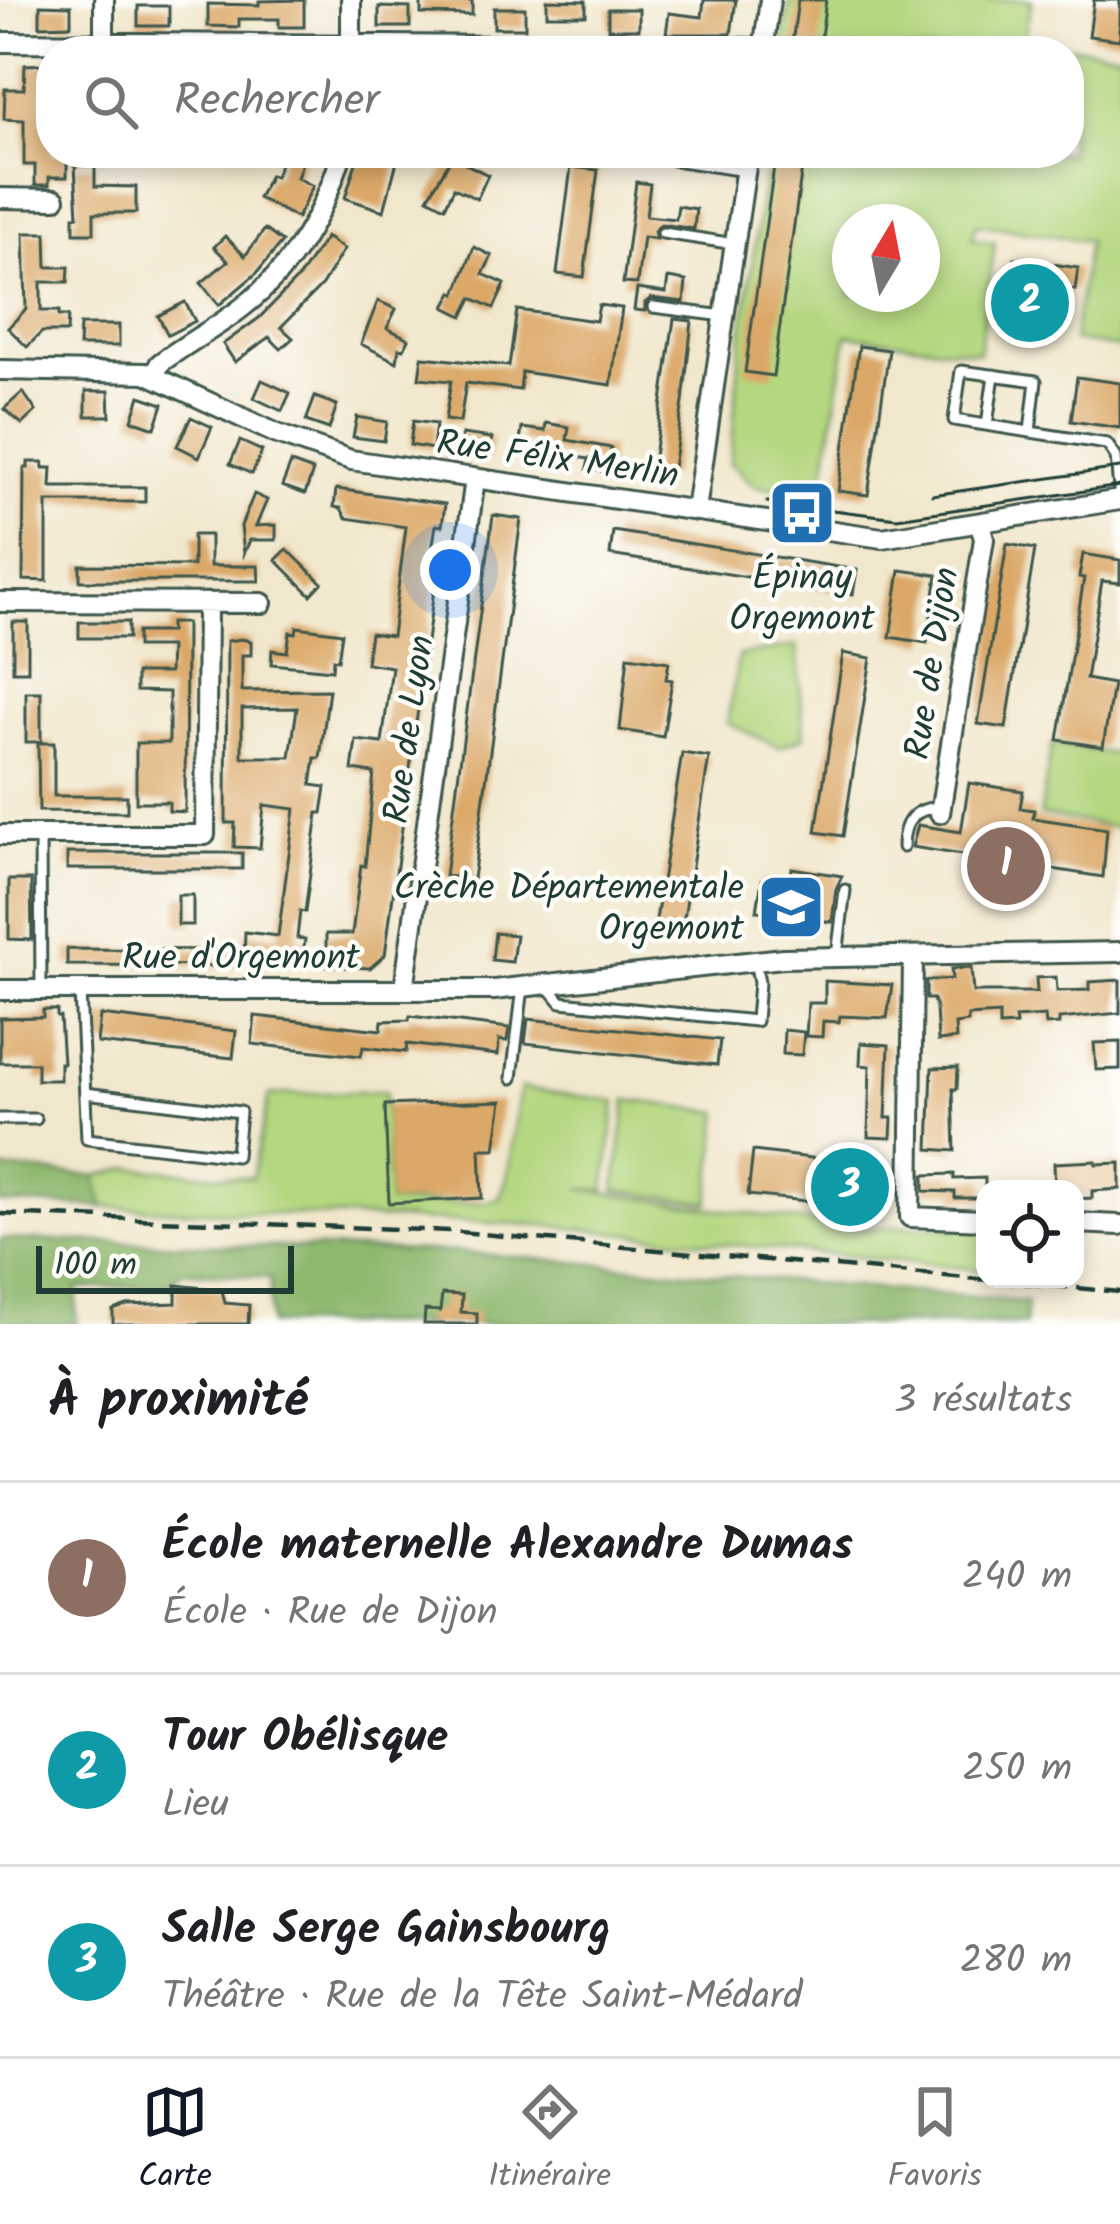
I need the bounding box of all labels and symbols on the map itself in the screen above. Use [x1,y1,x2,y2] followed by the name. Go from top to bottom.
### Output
[832,204,940,312] north arrow
[991,258,1069,348] pin: 2
[433,415,682,506] street label: Rue Félix Merlin
[767,478,837,548] bus stop icon: Épinay Orgemont
[420,540,480,600] your location
[729,551,876,649] place label: Épinay Orgemont
[890,563,977,764] street label: Rue de Dijon
[369,632,452,827] street label: Rue de Lyon
[967,821,1045,911] pin: 1
[394,861,745,959] place label: Crèche Départementale Orgemont
[756,872,826,942] school or university icon: Crèche Départementale Orgemont
[122,931,361,988] street label: Rue d'Orgemont
[811,1142,889,1232] pin: 3
[36,1240,294,1293] scale bar

